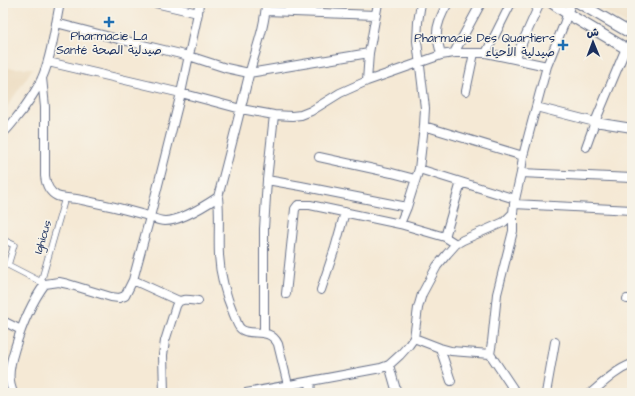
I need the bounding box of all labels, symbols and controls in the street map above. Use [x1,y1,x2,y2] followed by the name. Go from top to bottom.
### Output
[104,17,114,27] marker: Pharmacie La Santé صيدلية الصحة
[573,22,613,62] north arrow
[587,25,599,40] text: ش
[56,28,162,59] place label: Pharmacie La Santé صيدلية الصحة
[414,30,555,61] place label: Pharmacie Des Quartiers صيدلية الأحياء
[558,40,568,50] marker: Pharmacie Des Quartiers صيدلية الأحياء
[30,218,57,256] street label: Ighious

